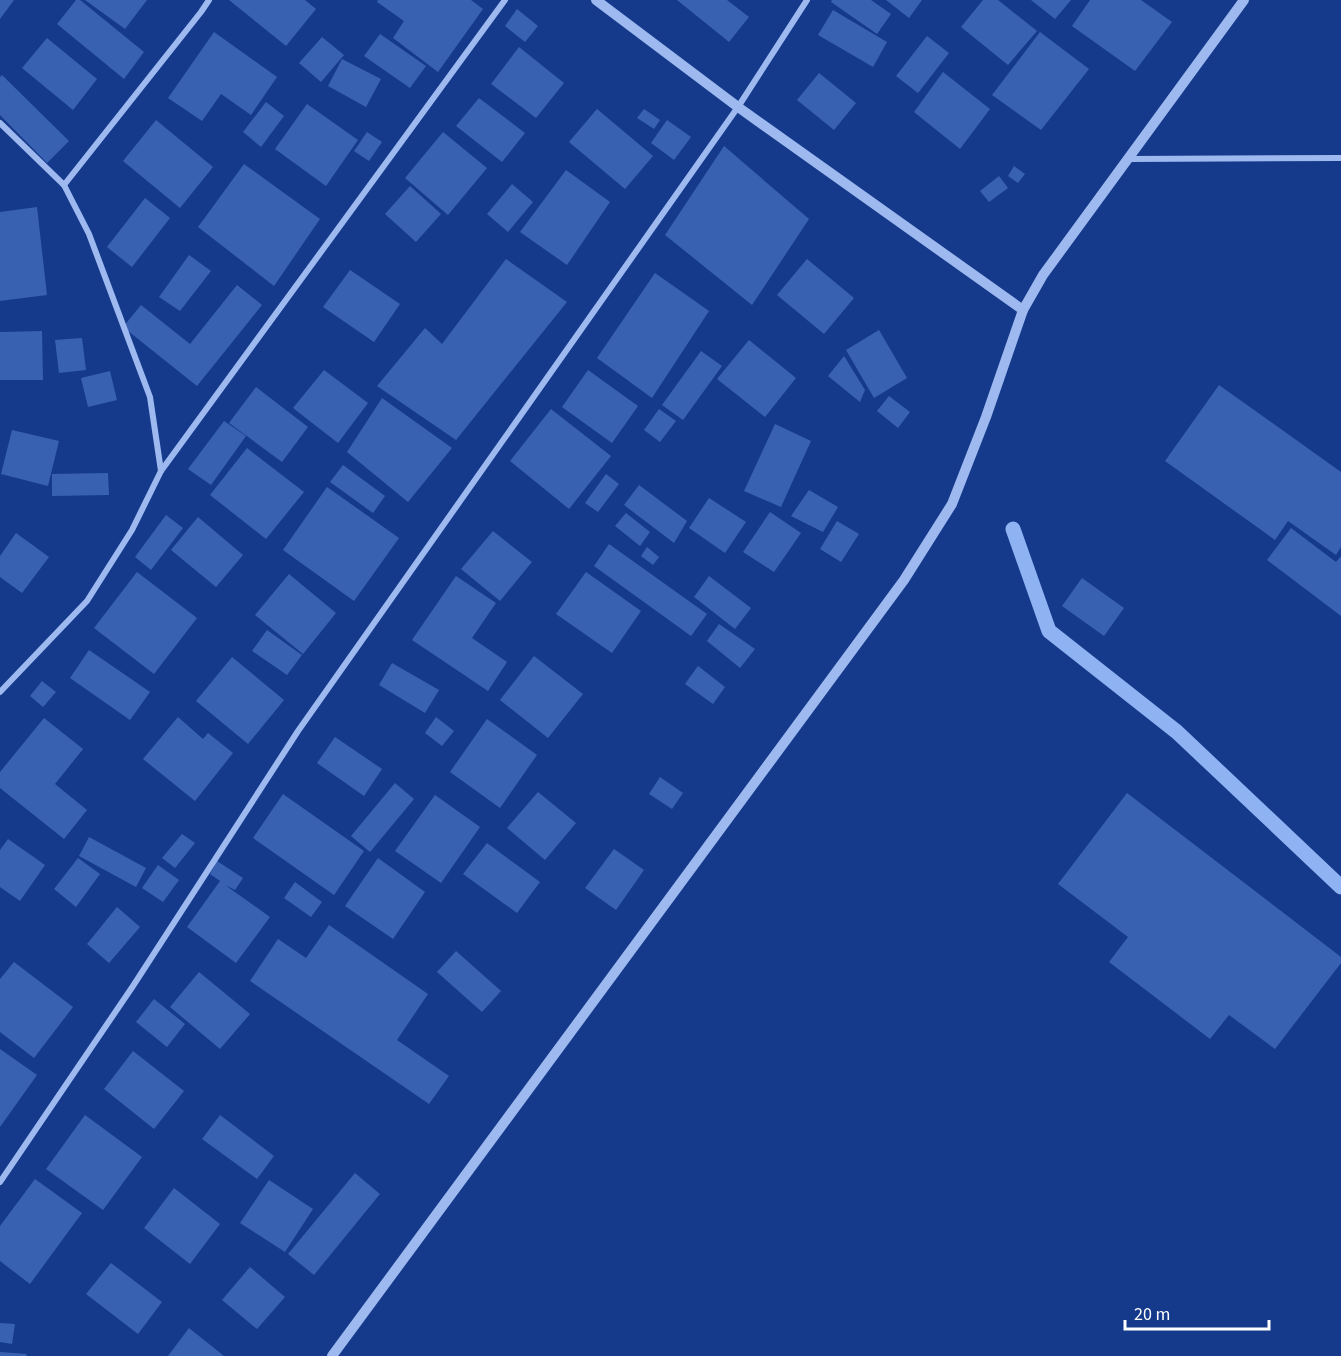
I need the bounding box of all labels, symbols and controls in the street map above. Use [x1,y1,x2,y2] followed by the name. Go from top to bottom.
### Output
[1125,1293,1269,1331] scale bar
[1134,1302,1170,1327] text: 20 m

